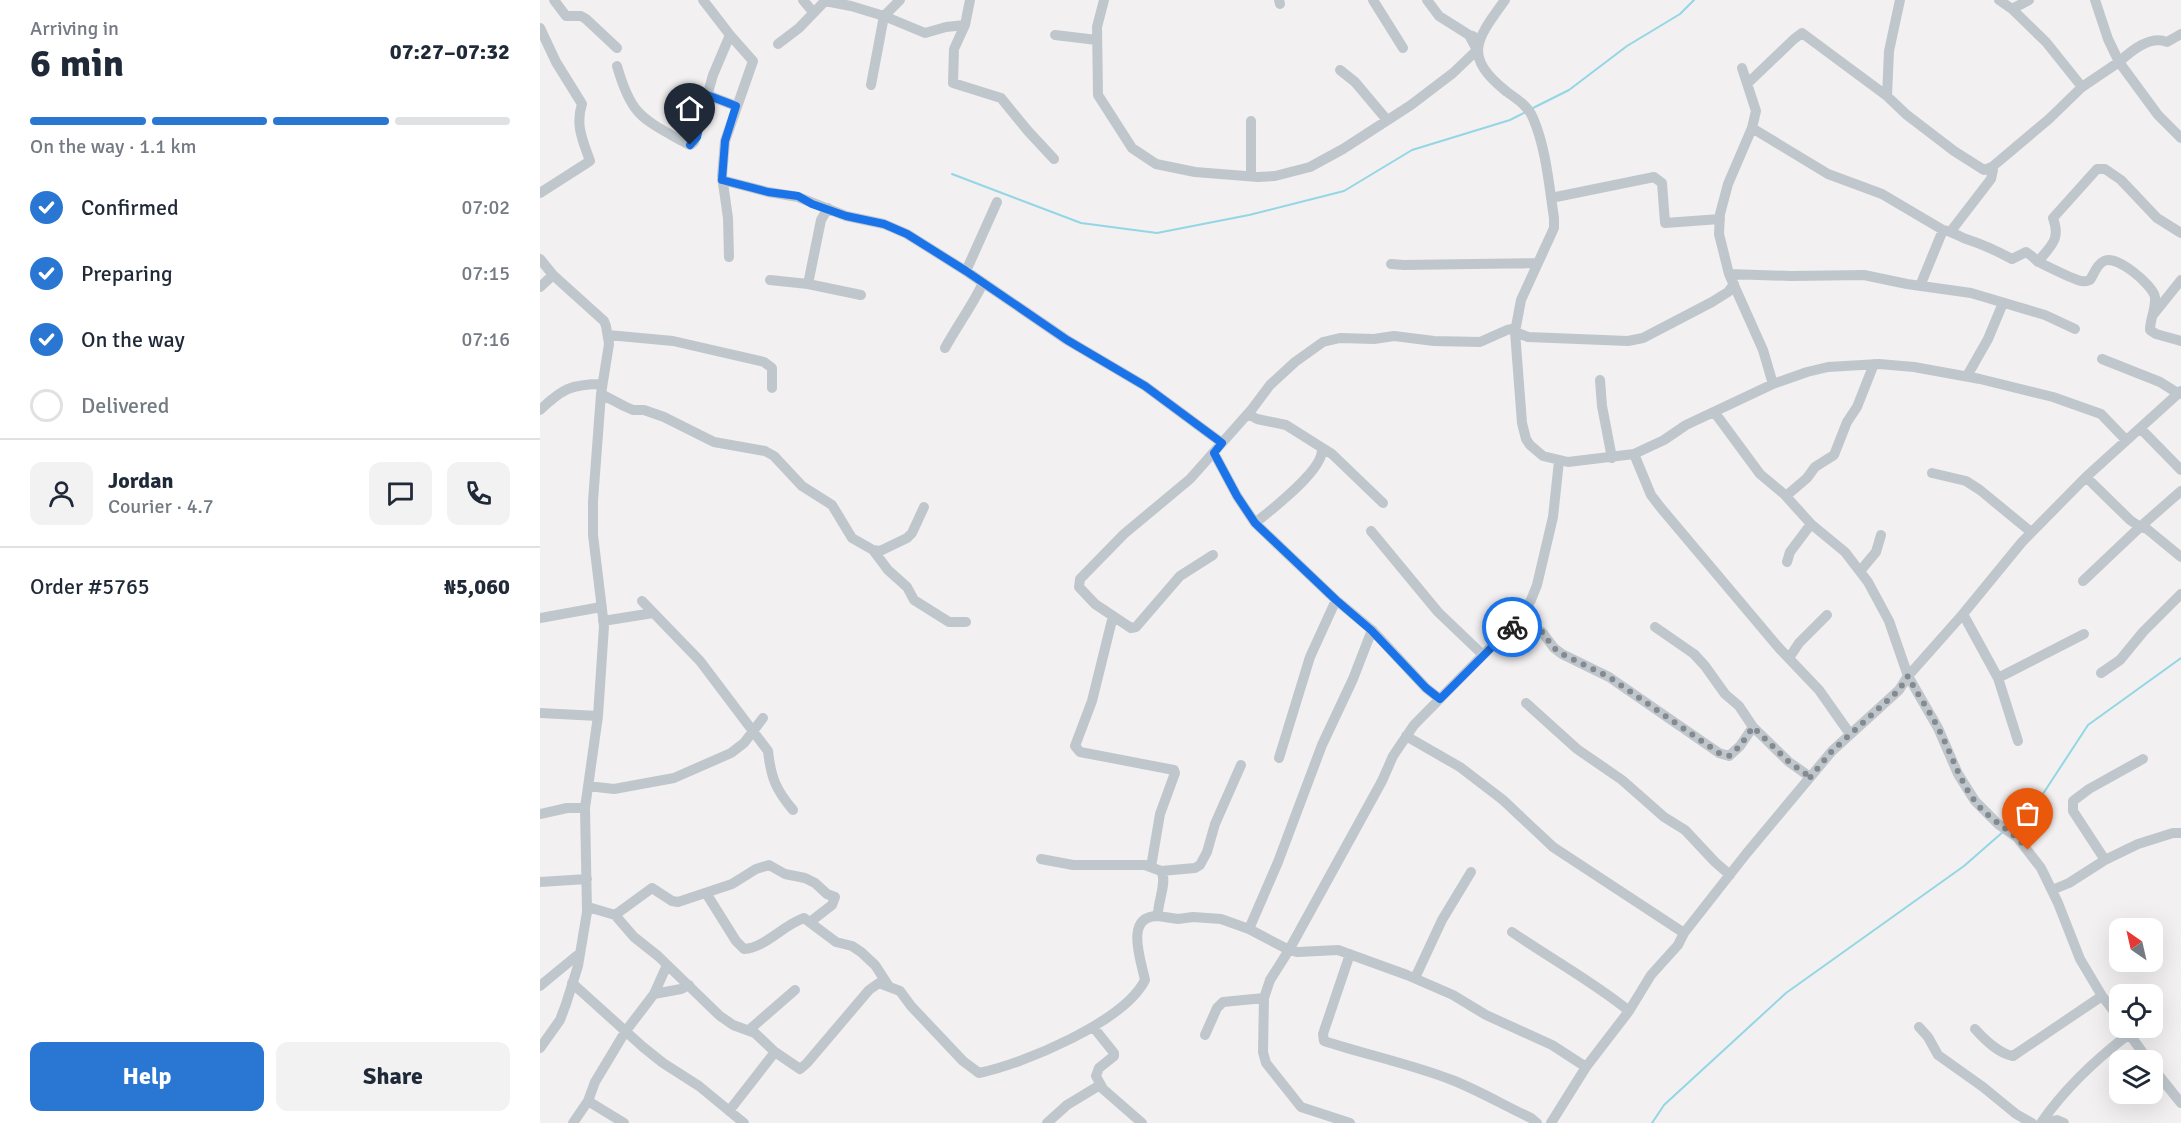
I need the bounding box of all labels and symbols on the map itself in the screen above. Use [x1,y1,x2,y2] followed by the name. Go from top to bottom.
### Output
[664,83,715,145] pin
[1482,597,1542,657] courier
[2002,788,2053,850] pin
[2109,918,2163,972] north arrow

